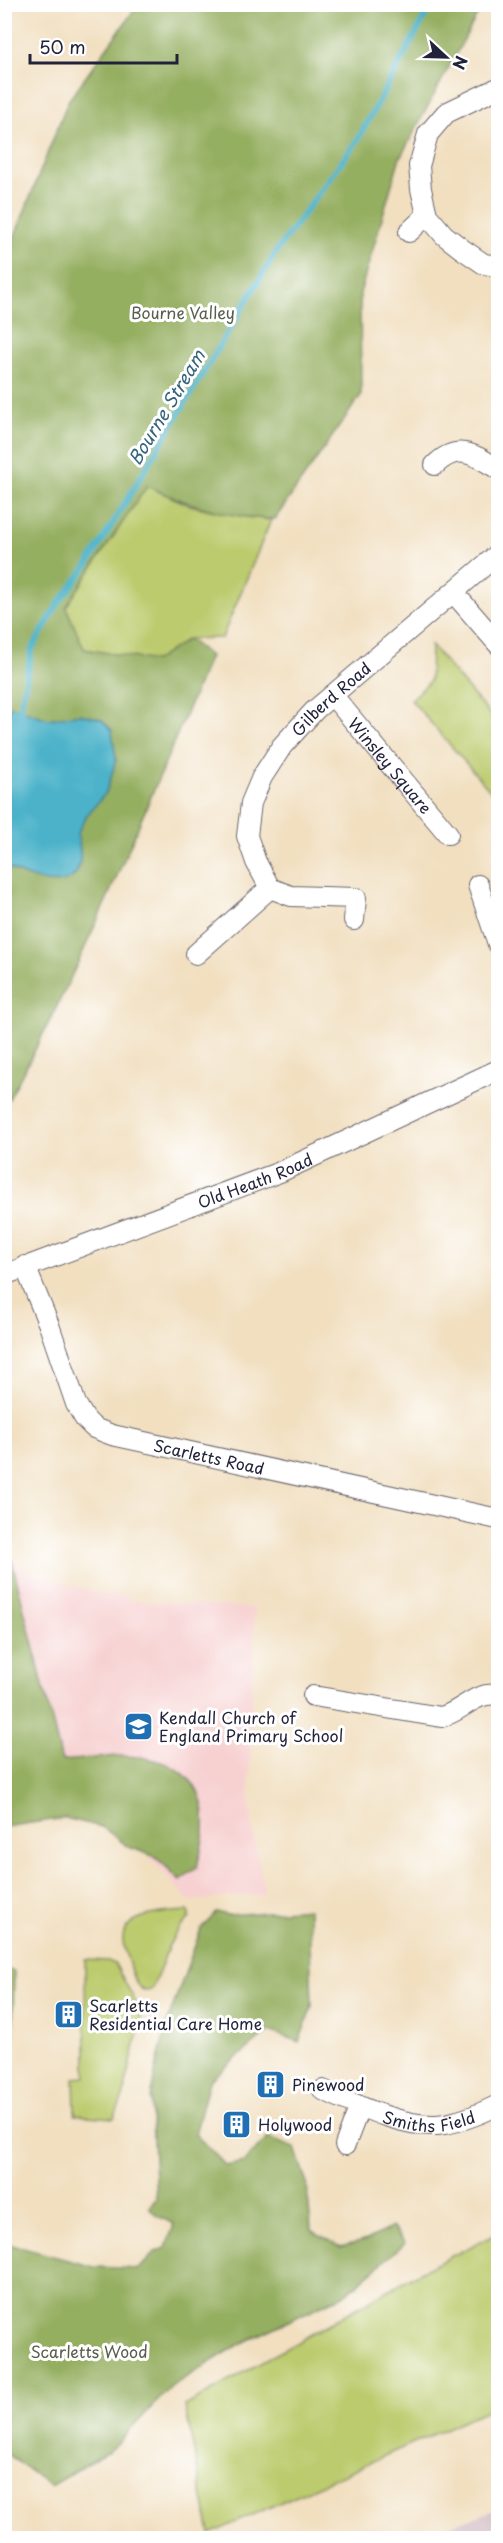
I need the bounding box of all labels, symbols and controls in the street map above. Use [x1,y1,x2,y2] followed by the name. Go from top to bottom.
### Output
[30,27,177,65] scale bar
[416,27,476,87] north arrow
[39,33,86,60] text: 50 m
[447,53,474,73] text: N
[131,300,235,324] park label: Bourne Valley
[121,344,211,470] water label: Bourne Stream
[285,656,376,741] street label: Gilberd Road
[343,712,438,819] street label: Winsley Square
[194,1147,316,1214] street label: Old Heath Road
[151,1432,267,1480] street label: Scarletts Road
[159,1705,343,1747] place label: Kendall Church of England Primary School
[122,1710,154,1742] school or university icon: Kendall Church of England Primary School
[89,1993,262,2035] place label: Scarletts Residential Care Home
[52,1998,84,2030] building icon: Scarletts Residential Care Home
[255,2068,287,2100] building icon: Pinewood
[292,2072,365,2096] place label: Pinewood
[380,2104,478,2137] street label: Smiths Field
[221,2108,253,2140] building icon: Holywood
[258,2112,332,2136] place label: Holywood
[30,2339,148,2363] park label: Scarletts Wood

